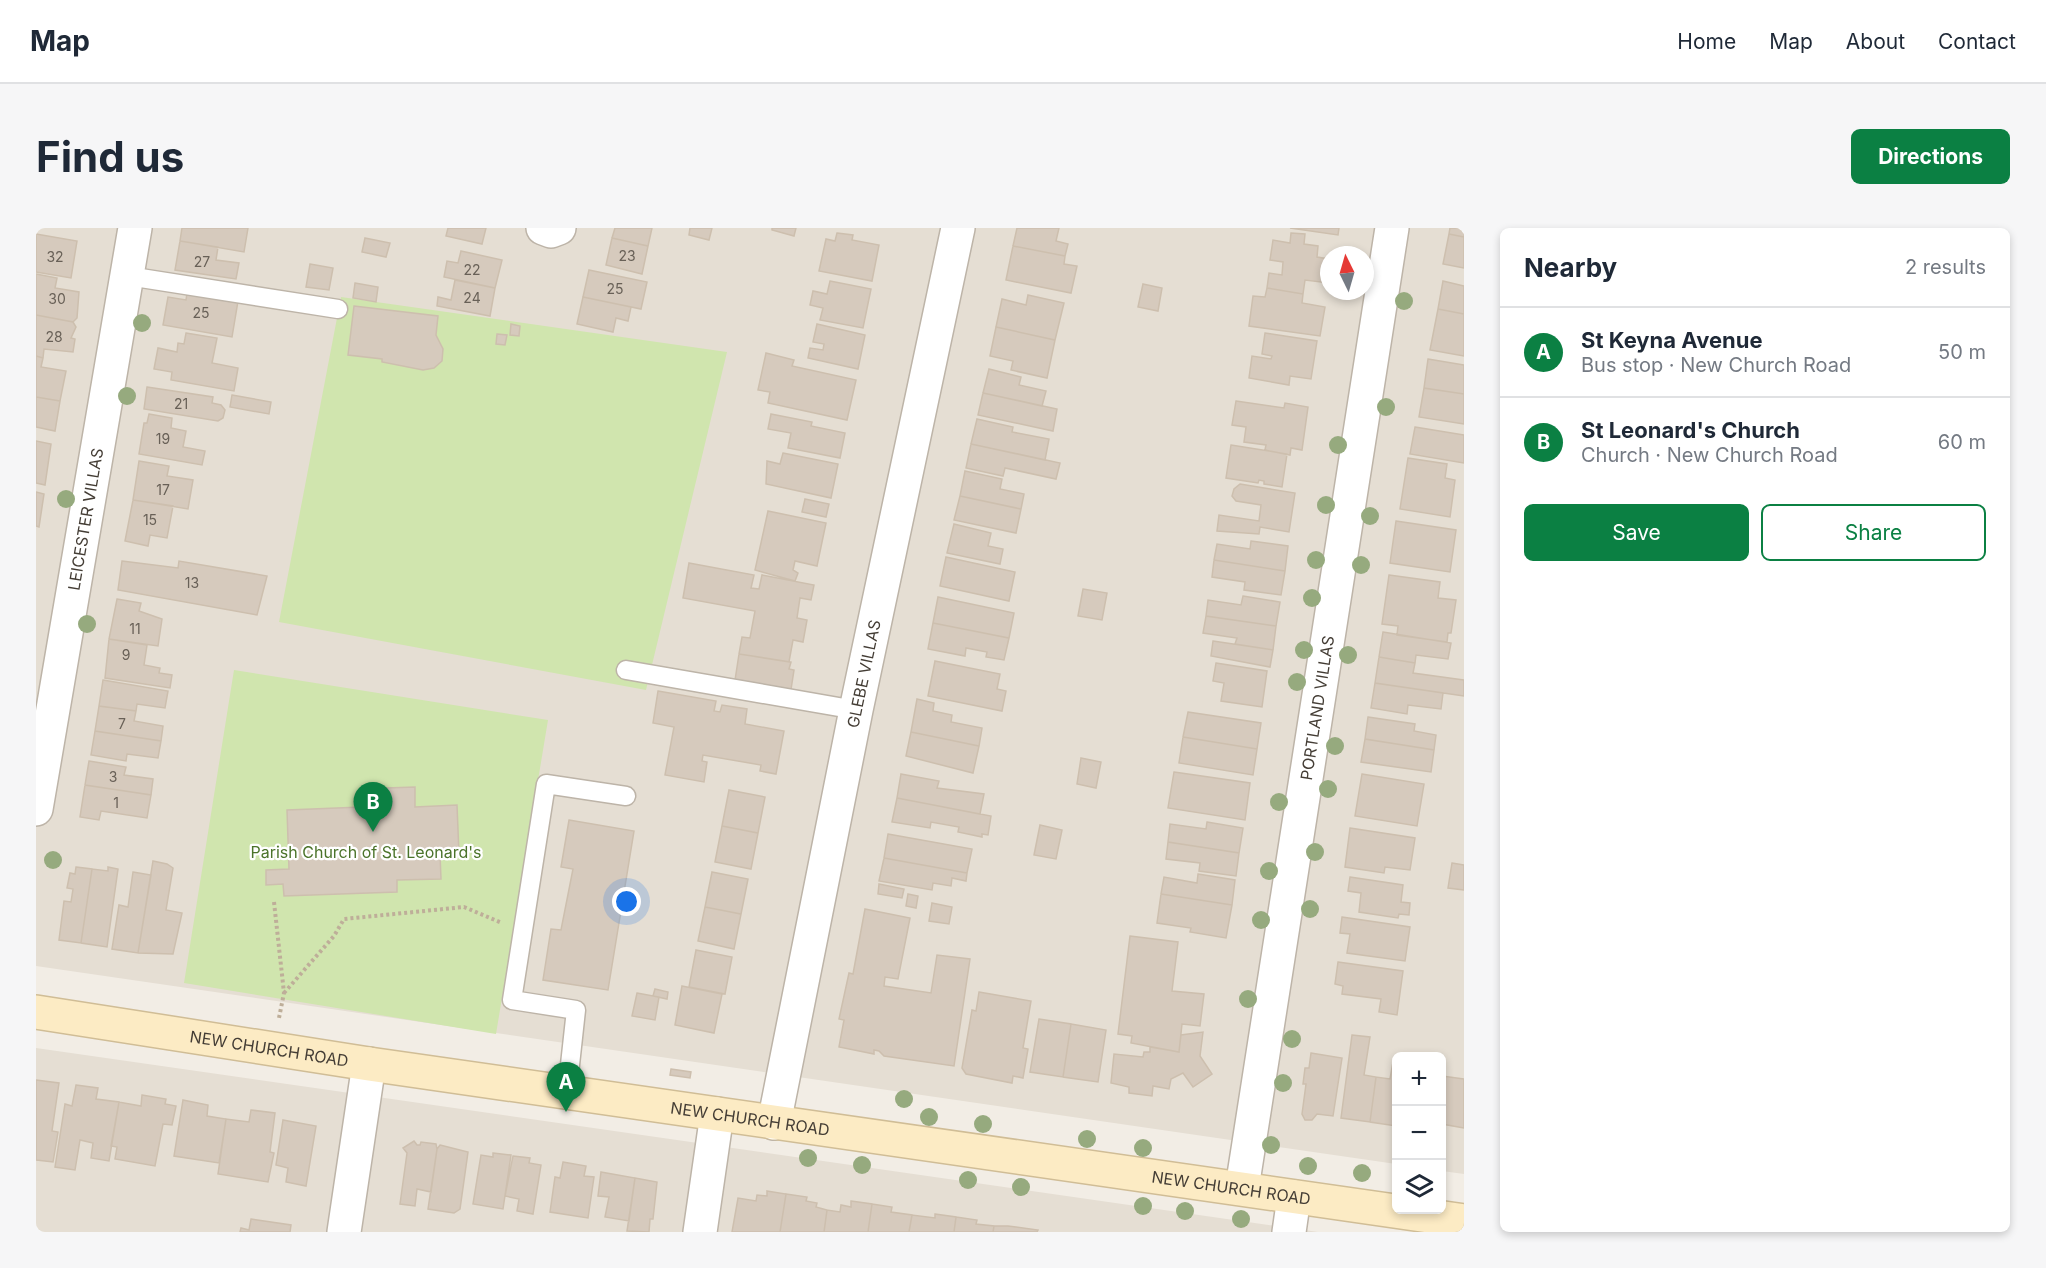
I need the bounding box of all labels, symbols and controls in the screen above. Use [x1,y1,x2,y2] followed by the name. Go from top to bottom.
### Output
[30,24,90,58] text: Map
[1677,29,1736,54] text: Home
[1769,29,1813,54] text: Map
[1846,29,1905,54] text: About
[1938,29,2016,54] text: Contact
[1851,129,2010,184] button: Directions
[36,131,184,182] text: Find us
[1320,246,1374,300] north arrow
[618,247,636,264] house number: 23
[46,248,64,265] house number: 32
[1524,252,1617,283] text: Nearby
[194,253,210,270] house number: 27
[1905,255,1986,279] text: 2 results
[463,261,481,278] house number: 22
[606,280,624,297] house number: 25
[463,289,481,306] house number: 24
[48,290,66,307] house number: 30
[192,304,210,321] house number: 25
[1581,327,1763,353] text: St Keyna Avenue
[45,328,63,345] house number: 28
[1536,340,1551,364] text: A
[1938,340,1986,364] text: 50 m
[1581,353,1851,377] text: Bus stop · New Church Road
[174,395,188,412] house number: 21
[1581,417,1800,443] text: St Leonard's Church
[156,430,170,447] house number: 19
[1537,430,1550,454] text: B
[1938,430,1986,454] text: 60 m
[1581,443,1838,467] text: Church · New Church Road
[63,446,107,592] street label: LEICESTER VILLAS
[156,481,170,498] house number: 17
[1524,504,1749,561] button: Save
[1761,504,1986,561] button: Share
[143,511,157,528] house number: 15
[185,574,199,591] house number: 13
[843,618,885,730] street label: GLEBE VILLAS
[129,620,141,637] house number: 11
[1296,634,1338,782] street label: PORTLAND VILLAS
[122,646,130,663] house number: 9
[118,715,126,732] house number: 7
[109,768,117,785] house number: 3
[354,782,392,832] pin: B
[113,794,119,811] house number: 1
[250,842,482,862] park label: Parish Church of St. Leonard's
[612,887,641,916] your location
[188,1026,350,1071] street label: NEW CHURCH ROAD
[1392,1052,1446,1214] map controls
[1392,1052,1446,1106] button: +
[546,1062,586,1112] pin: A
[669,1097,831,1140] street label: NEW CHURCH ROAD
[1392,1106,1446,1160] button: −
[1392,1160,1446,1214] button: layers
[1150,1166,1312,1209] street label: NEW CHURCH ROAD

